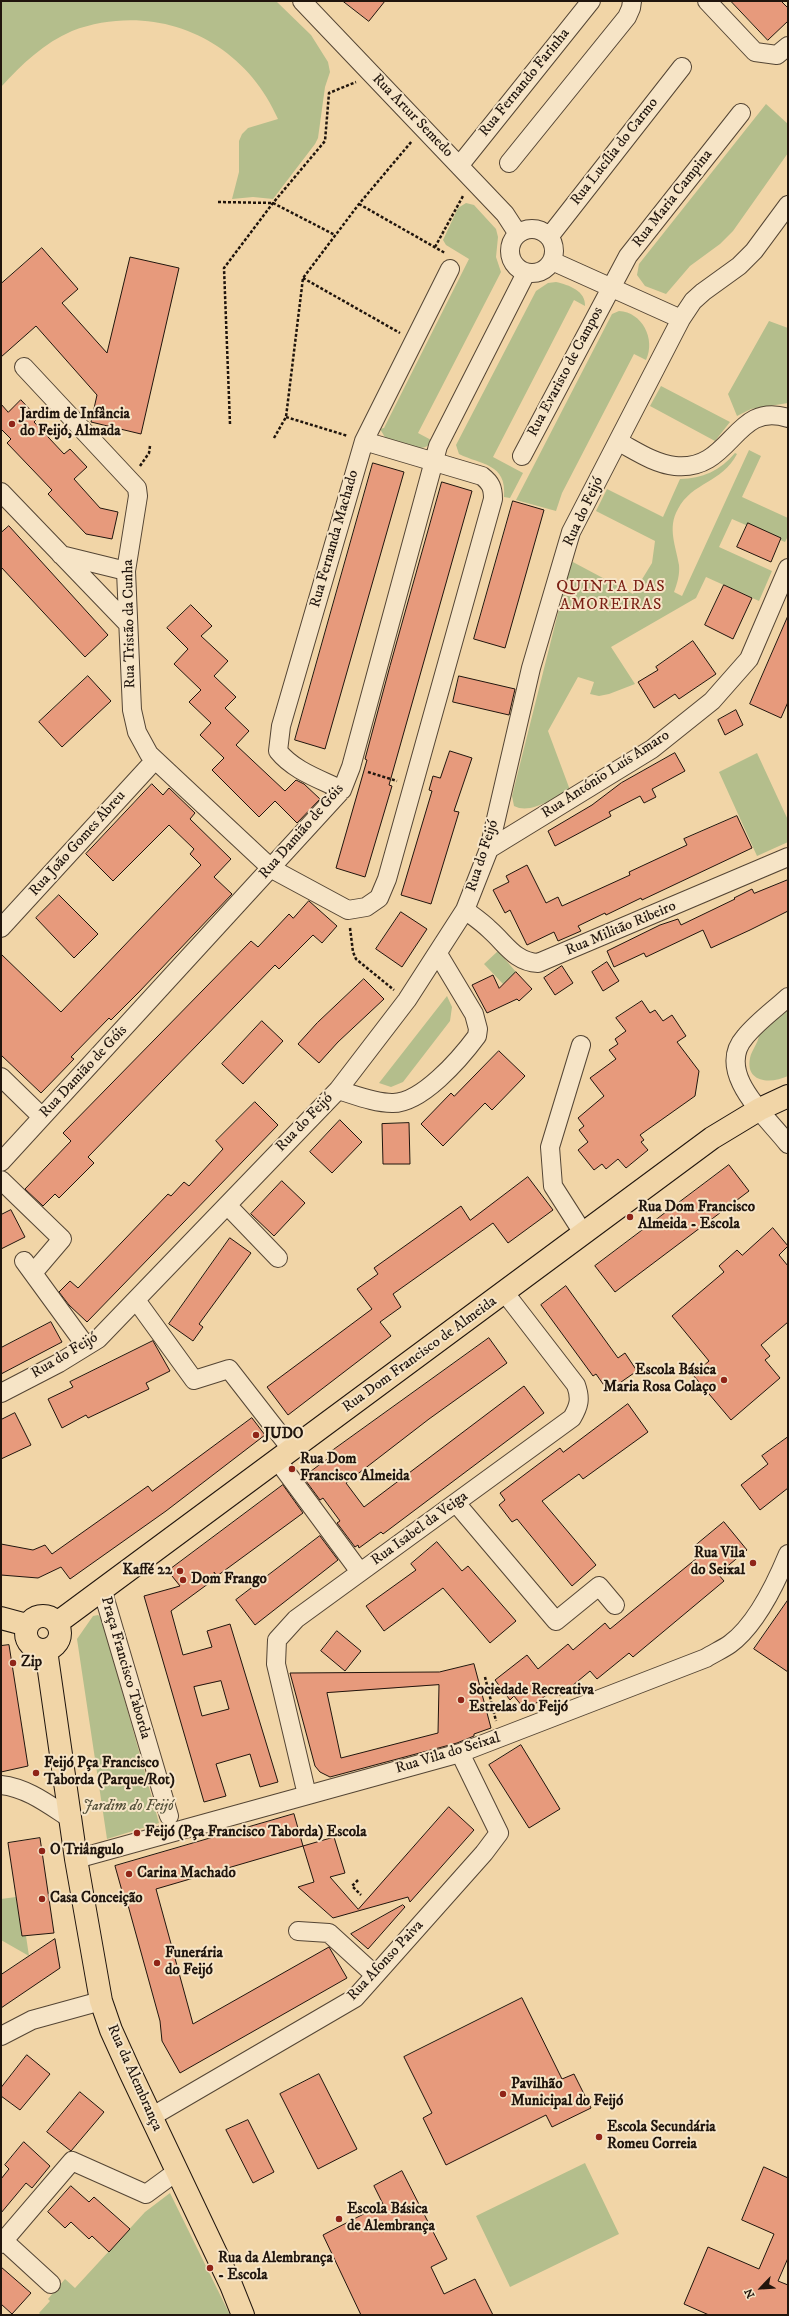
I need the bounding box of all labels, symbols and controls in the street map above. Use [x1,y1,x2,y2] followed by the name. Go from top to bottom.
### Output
[476,25,574,141] street label: Rua Fernando Farinha
[368,71,456,161] street label: Rua Artur Semedo
[567,95,663,209] street label: Rua Lucília do Carmo
[629,147,717,251] street label: Rua Maria Campina
[524,304,608,440] street label: Rua Evaristo de Campos
[20,406,130,441] place label: Jardim de Infância do Feijó, Almada
[7,419,17,429] marker: Jardim de Infância do Feijó, Almada
[307,468,363,610] street label: Rua Fernanda Machado
[560,474,608,550] street label: Rua do Feijó
[120,559,140,689] street label: Rua Tristão da Cunha
[556,578,666,616] district label: QUINTA DAS AMOREIRAS
[539,727,673,823] street label: Rua António Luís Amaro
[256,781,348,883] street label: Rua Damião de Góis
[26,788,130,900] street label: Rua João Gomes Abreu
[463,818,503,894] street label: Rua do Feijó
[563,898,679,960] street label: Rua Militão Ribeiro
[37,1022,131,1122] street label: Rua Damião de Góis
[273,1090,337,1156] street label: Rua do Feijó
[638,1199,755,1234] place label: Rua Dom Francisco Almeida - Escola
[625,1212,635,1222] marker: Rua Dom Francisco Almeida - Escola
[339,1293,501,1417] street label: Rua Dom Francisco de Almeida
[28,1329,102,1383] street label: Rua do Feijó
[603,1362,716,1397] place label: Escola Básica Maria Rosa Colaço
[719,1375,729,1385] marker: Escola Básica Maria Rosa Colaço
[264,1426,303,1444] place label: JUDO
[251,1430,261,1440] marker: JUDO
[300,1451,410,1486] place label: Rua Dom Francisco Almeida
[287,1464,297,1474] marker: Rua Dom Francisco Almeida
[368,1488,472,1570] street label: Rua Isabel da Veiga
[691,1545,745,1580] place label: Rua Vila do Seixal
[748,1558,758,1568] marker: Rua Vila do Seixal
[123,1562,172,1580] place label: Kaffé 22
[175,1566,185,1576] marker: Kaffé 22
[191,1571,267,1589] place label: Dom Frango
[178,1575,188,1585] marker: Dom Frango
[96,1595,154,1741] street label: Praça Francisco Taborda
[21,1654,42,1672] place label: Zip
[8,1658,18,1668] marker: Zip
[469,1682,594,1717] place label: Sociedade Recreativa Estrelas do Feijó
[456,1695,466,1705] marker: Sociedade Recreativa Estrelas do Feijó
[394,1730,502,1778] street label: Rua Vila do Seixal
[44,1755,175,1790] place label: Feijó Pça Francisco Taborda (Parque/Rot)
[31,1768,41,1778] marker: Feijó Pça Francisco Taborda (Parque/Rot)
[82,1798,174,1816] park label: Jardim do Feijó
[145,1824,367,1842] place label: Feijó (Pça Francisco Taborda) Escola
[132,1828,142,1838] marker: Feijó (Pça Francisco Taborda) Escola
[50,1842,124,1860] place label: O Triângulo
[37,1846,47,1856] marker: O Triângulo
[137,1865,236,1883] place label: Carina Machado
[124,1869,134,1879] marker: Carina Machado
[50,1890,143,1908] place label: Casa Conceição
[37,1894,47,1904] marker: Casa Conceição
[344,1917,428,2005] street label: Rua Afonso Paiva
[165,1945,223,1980] place label: Funerária do Feijó
[152,1958,162,1968] marker: Funerária do Feijó
[102,2022,166,2134] street label: Rua da Alembrança
[511,2076,623,2111] place label: Pavilhão Municipal do Feijó
[498,2089,508,2099] marker: Pavilhão Municipal do Feijó
[607,2119,716,2154] place label: Escola Secundária Romeu Correia
[594,2132,604,2142] marker: Escola Secundária Romeu Correia
[347,2201,435,2236] place label: Escola Básica de Alembrança
[334,2214,344,2224] marker: Escola Básica de Alembrança
[218,2250,333,2285] place label: Rua da Alembrança - Escola
[205,2263,215,2273] marker: Rua da Alembrança - Escola
[741,2268,781,2308] north arrow
[742,2286,758,2300] text: N

